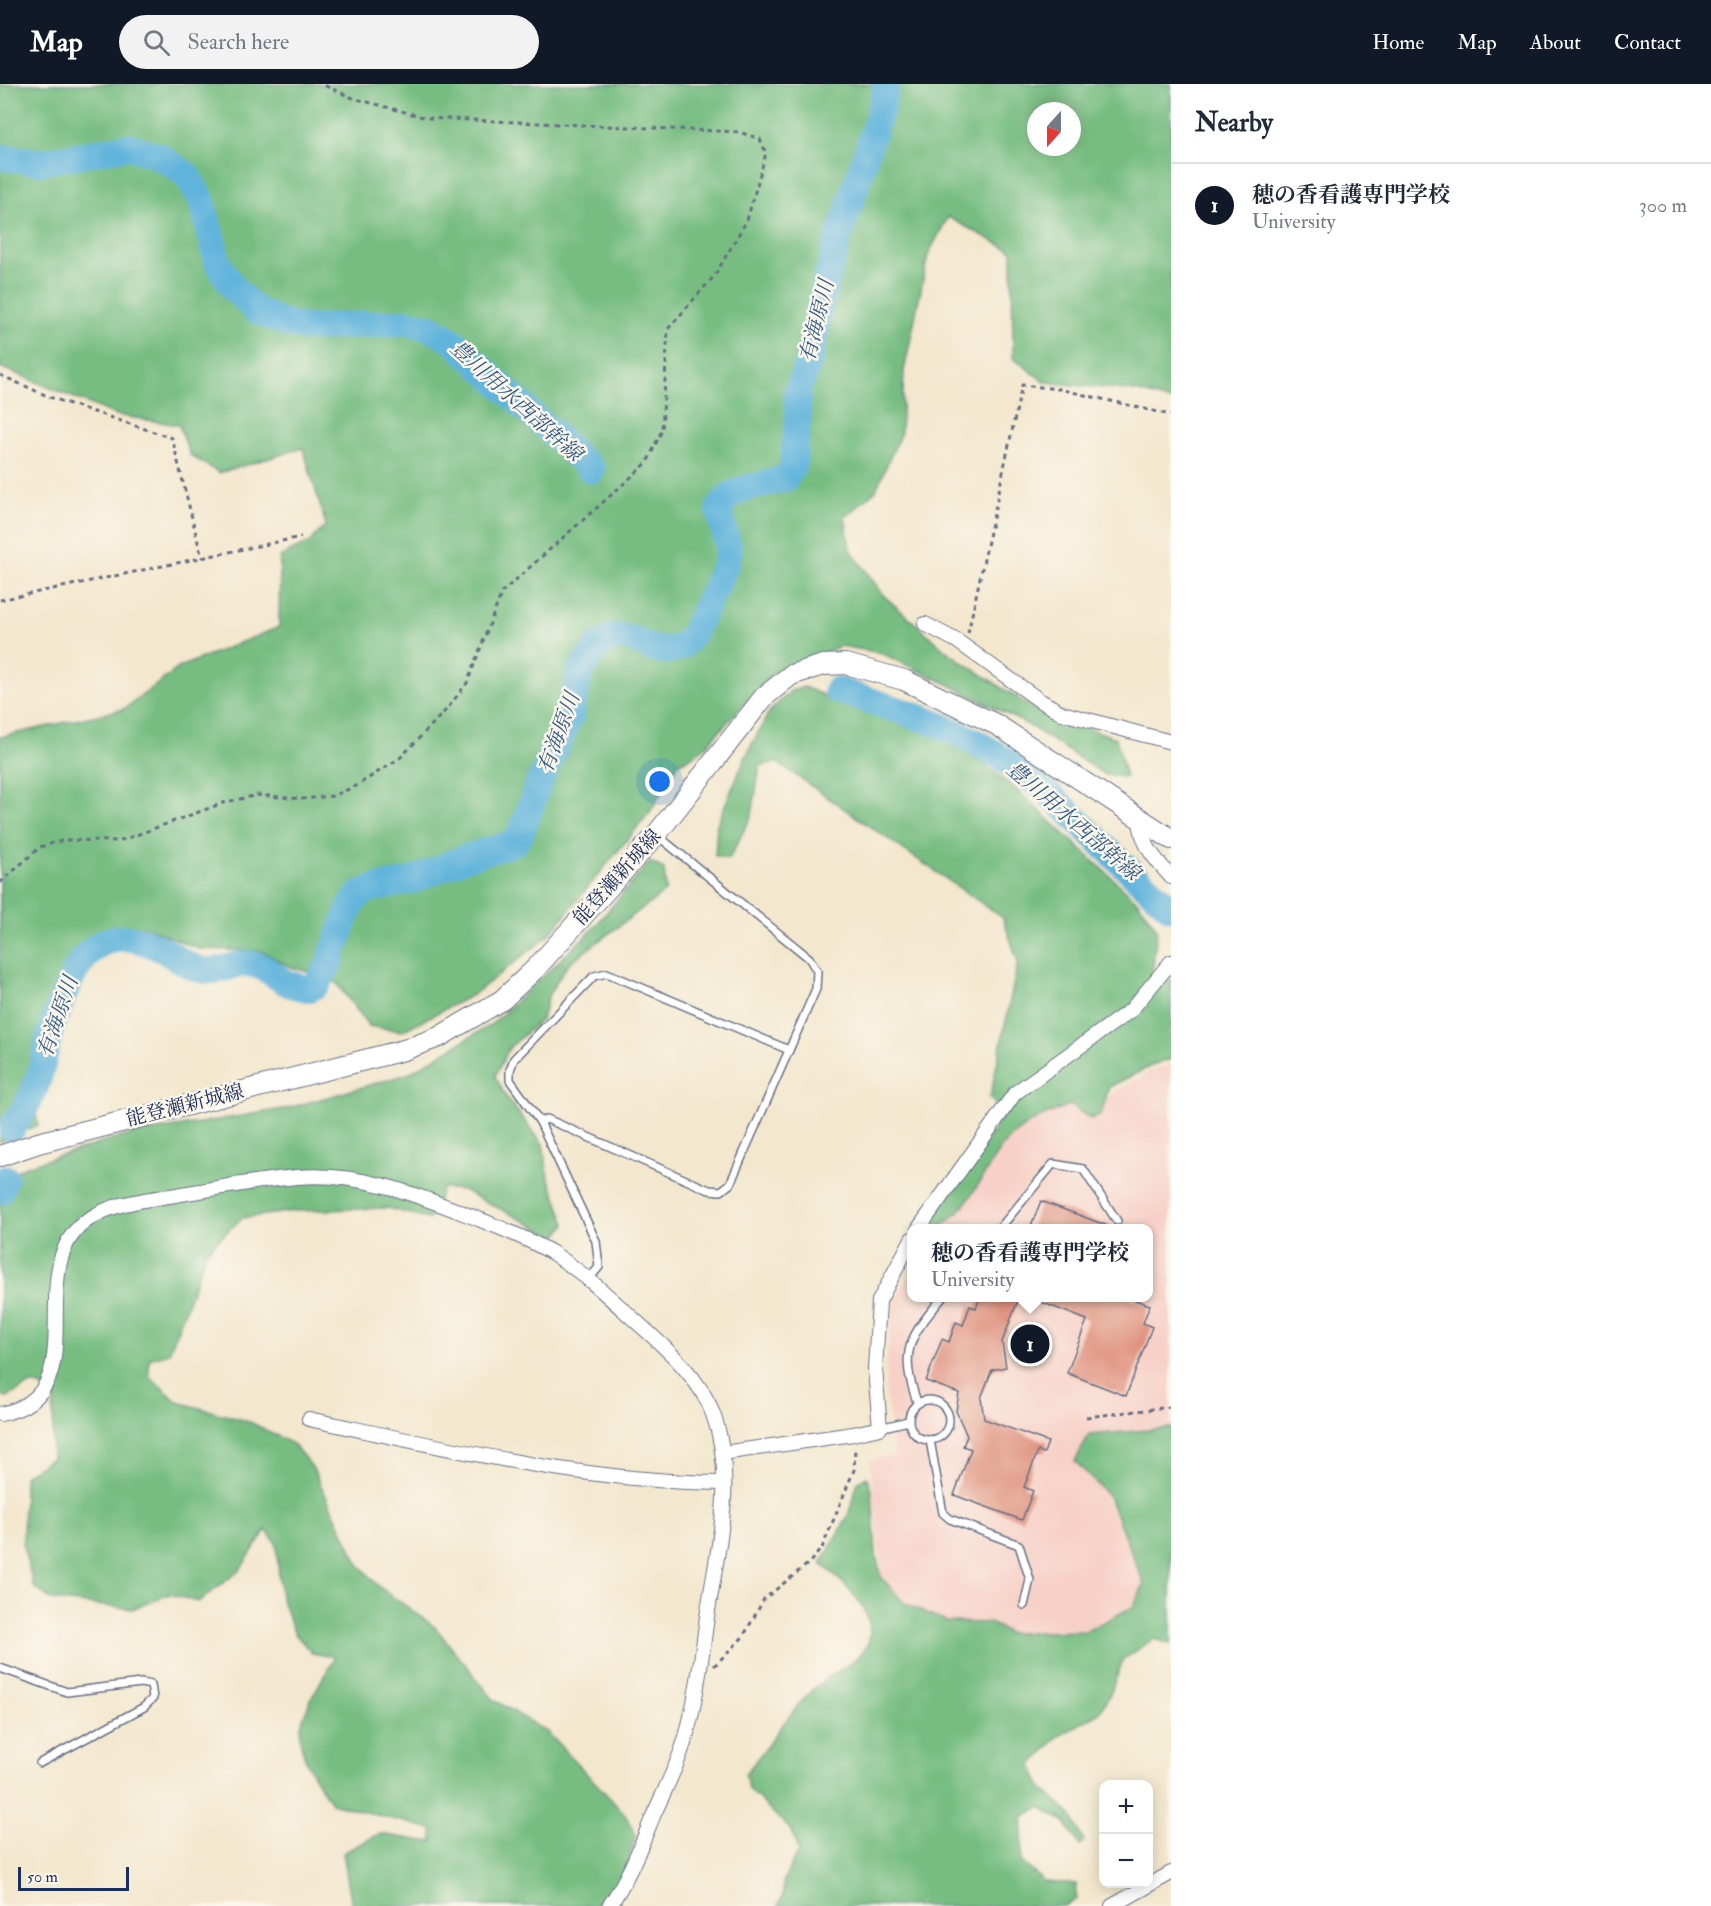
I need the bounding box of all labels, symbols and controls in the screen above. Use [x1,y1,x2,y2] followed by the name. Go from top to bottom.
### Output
[119,15,539,69] search box
[30,25,83,60] text: Map
[140,26,173,59] icon: search
[188,28,289,56] text: Search here
[1372,29,1424,56] text: Home
[1457,29,1497,56] text: Map
[1530,29,1581,56] text: About
[1614,29,1681,56] text: Contact
[1027,102,1081,156] north arrow
[1195,107,1273,139] text: Nearby
[1252,181,1450,209] text: 穂の香看護専門学校
[1211,193,1218,218] text: 1
[1639,193,1687,218] text: 300 m
[1252,209,1335,234] text: University
[794,275,841,365] water label: 有海原川
[445,335,590,469] water label: 豊川用水西部幹線
[532,687,587,777] water label: 有海原川
[1001,756,1148,888] water label: 豊川用水西部幹線
[645,767,674,796] your location
[568,824,666,930] street label: 能登瀬新城線
[32,971,85,1061] water label: 有海原川
[124,1078,246,1132] street label: 能登瀬新城線
[907,1224,1153,1302] popup
[931,1239,1129,1267] text: 穂の香看護専門学校
[931,1267,1014,1292] text: University
[1010,1322,1050,1366] pin: 1
[1099,1780,1153,1888] map controls
[1099,1780,1153,1834] button: +
[1099,1834,1153,1888] button: −
[18,1864,129,1892] scale bar
[27,1867,58,1887] text: 50 m

